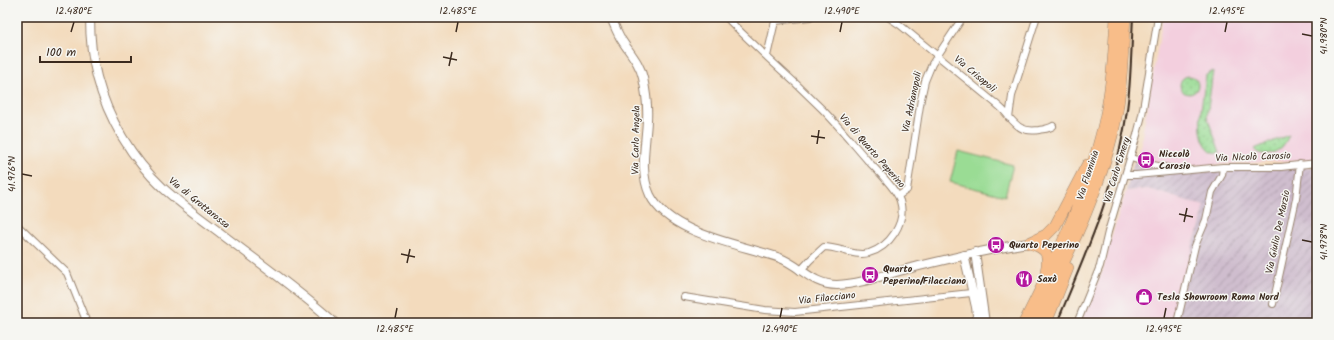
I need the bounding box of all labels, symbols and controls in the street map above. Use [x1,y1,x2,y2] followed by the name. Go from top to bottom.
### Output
[55,3,94,19] text: 12.480°E
[439,3,478,19] text: 12.485°E
[824,3,861,19] text: 12.490°E
[1209,3,1246,19] text: 12.495°E
[1316,17,1332,55] text: 41.980°N
[40,38,131,64] scale bar
[46,43,77,62] text: 100 m
[950,51,1000,97] street label: Via Crisopoli
[898,69,926,134] street label: Via Adrianopoli
[627,105,645,175] street label: Via Carlo Angela
[835,110,909,192] street label: Via di Quarto Peperino
[1099,135,1135,205] street label: Via Carlo Emery
[1159,146,1191,174] place label: Niccolò Carosio
[1072,148,1104,202] street label: Via Flaminia
[1215,148,1291,166] street label: Via Nicolò Carosio
[1136,150,1156,170] bus stop icon: Niccolò Carosio
[4,156,20,192] text: 41.976°N
[165,173,233,233] street label: Via di Grottarossa
[1261,188,1295,275] street label: Via Giulio De Marzio
[1316,223,1332,260] text: 41.978°N
[986,235,1006,255] bus stop icon: Quarto Peperino
[1009,237,1079,253] place label: Quarto Peperino
[883,261,967,289] place label: Quarto Peperino/Filacciano
[860,265,880,285] bus stop icon: Quarto Peperino/Filacciano
[1014,269,1034,289] restaurant icon: Saxò
[1037,271,1057,287] place label: Saxò
[798,287,857,309] street label: Via Filacciano
[1134,287,1154,307] shop icon: Tesla Showroom Roma Nord
[1157,289,1279,305] place label: Tesla Showroom Roma Nord
[376,321,415,337] text: 12.485°E
[762,321,799,337] text: 12.490°E
[1146,321,1183,337] text: 12.495°E

